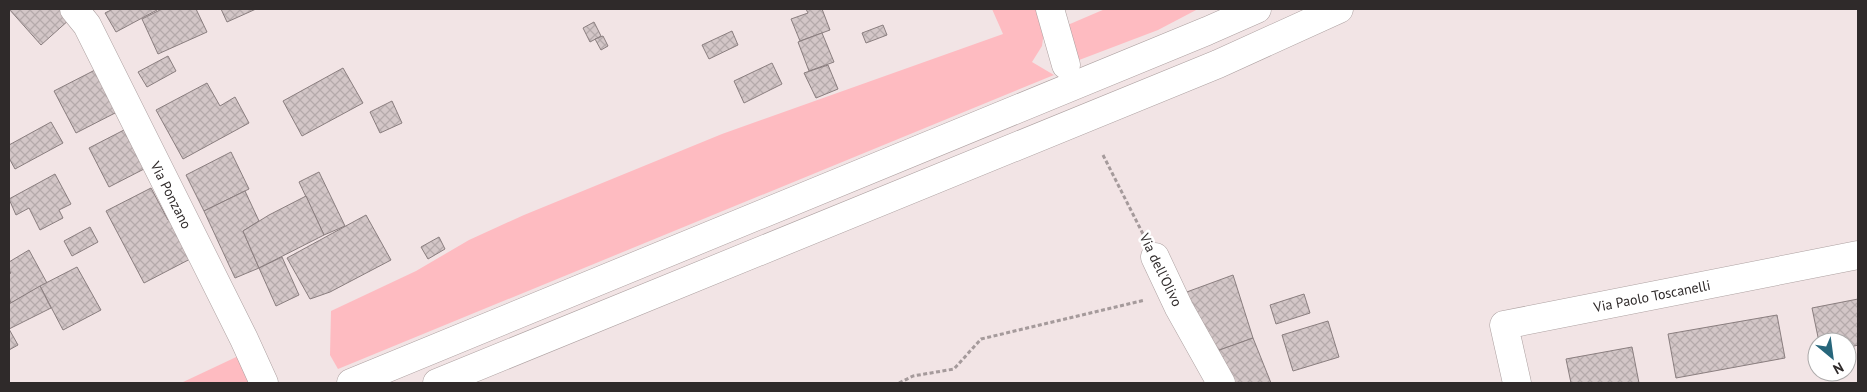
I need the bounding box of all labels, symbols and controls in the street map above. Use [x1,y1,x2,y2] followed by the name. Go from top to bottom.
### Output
[146,157,196,232] street label: Via Ponzano
[1135,230,1186,310] street label: Via dell'Olivo
[1591,276,1712,316] street label: Via Paolo Toscanelli
[1807,332,1857,382] north arrow
[1830,358,1847,378] text: N

